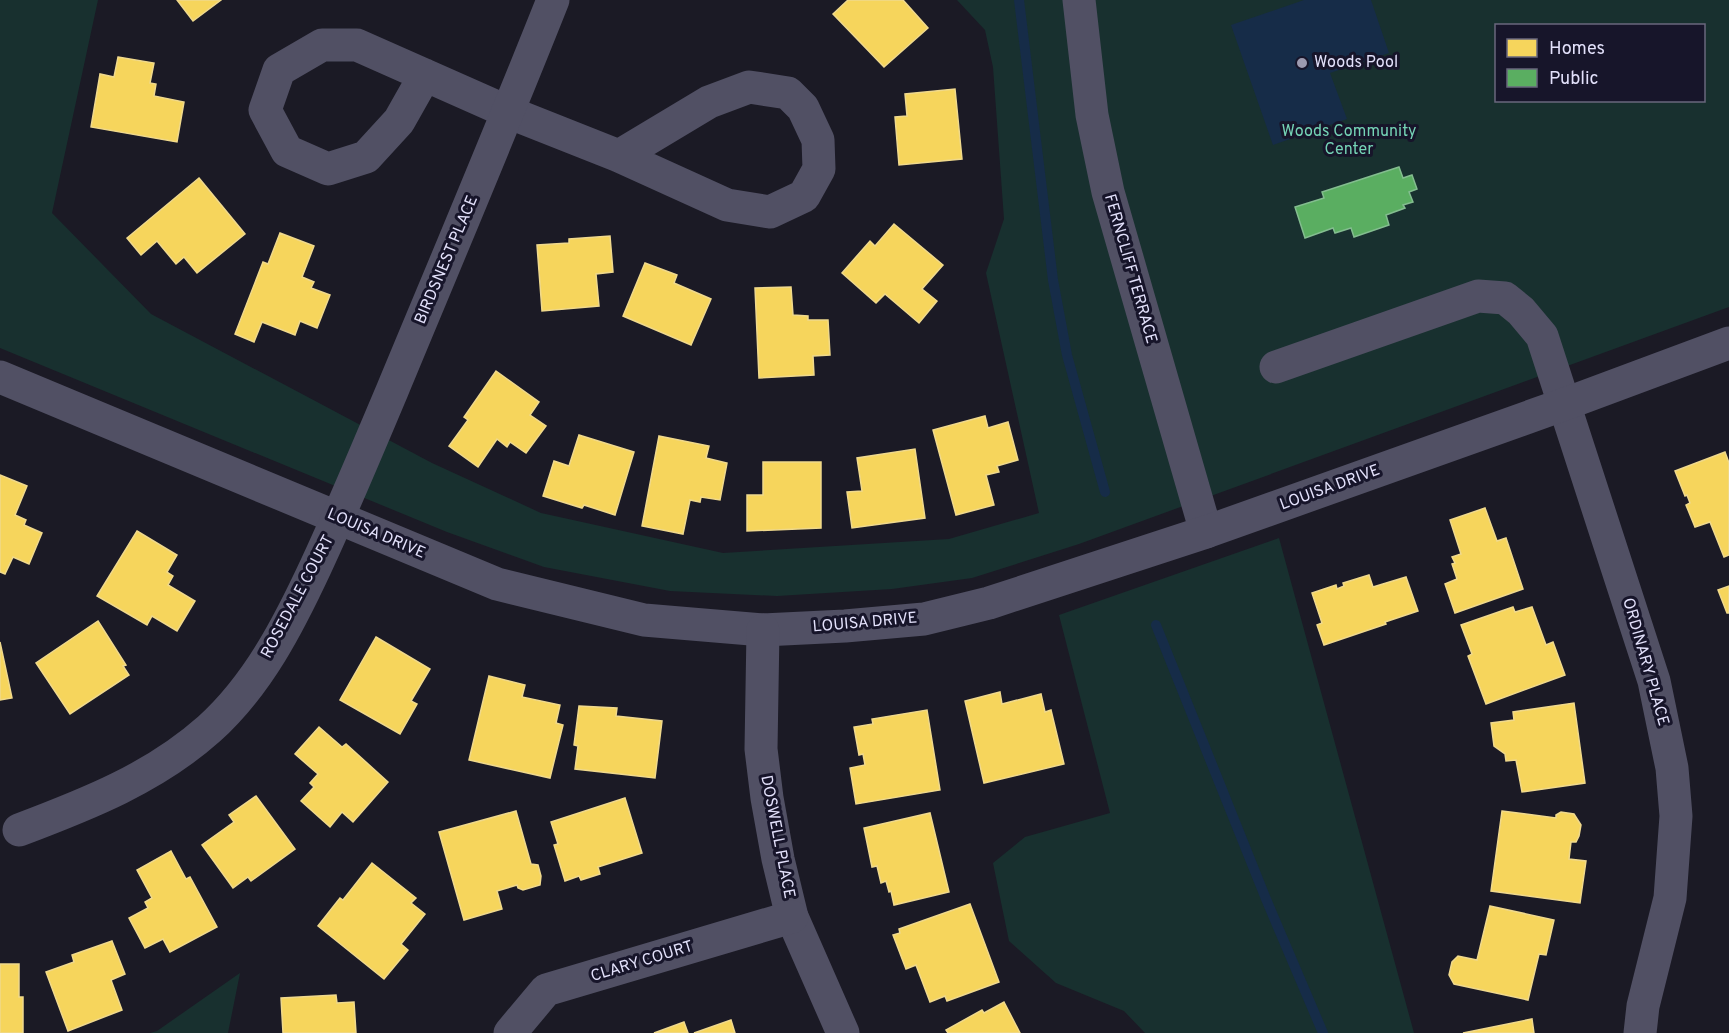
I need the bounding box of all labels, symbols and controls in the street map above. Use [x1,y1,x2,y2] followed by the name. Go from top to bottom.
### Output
[1495,24,1705,102] legend
[1549,38,1605,61] text: Homes
[1314,53,1398,73] place label: Woods Pool
[1295,56,1309,70] marker: Woods Pool
[1549,68,1599,91] text: Public
[1282,122,1416,160] park label: Woods Community Center
[1099,192,1161,346] street label: FERNCLIFF TERRACE
[411,193,483,327] street label: BIRDSNEST PLACE
[1277,461,1383,515] street label: LOUISA DRIVE
[324,504,428,564] street label: LOUISA DRIVE
[257,532,339,662] street label: ROSEDALE COURT
[1617,596,1673,728] street label: ORDINARY PLACE
[812,608,918,638] street label: LOUISA DRIVE
[755,774,799,900] street label: DOSWELL PLACE
[588,937,696,987] street label: CLARY COURT

